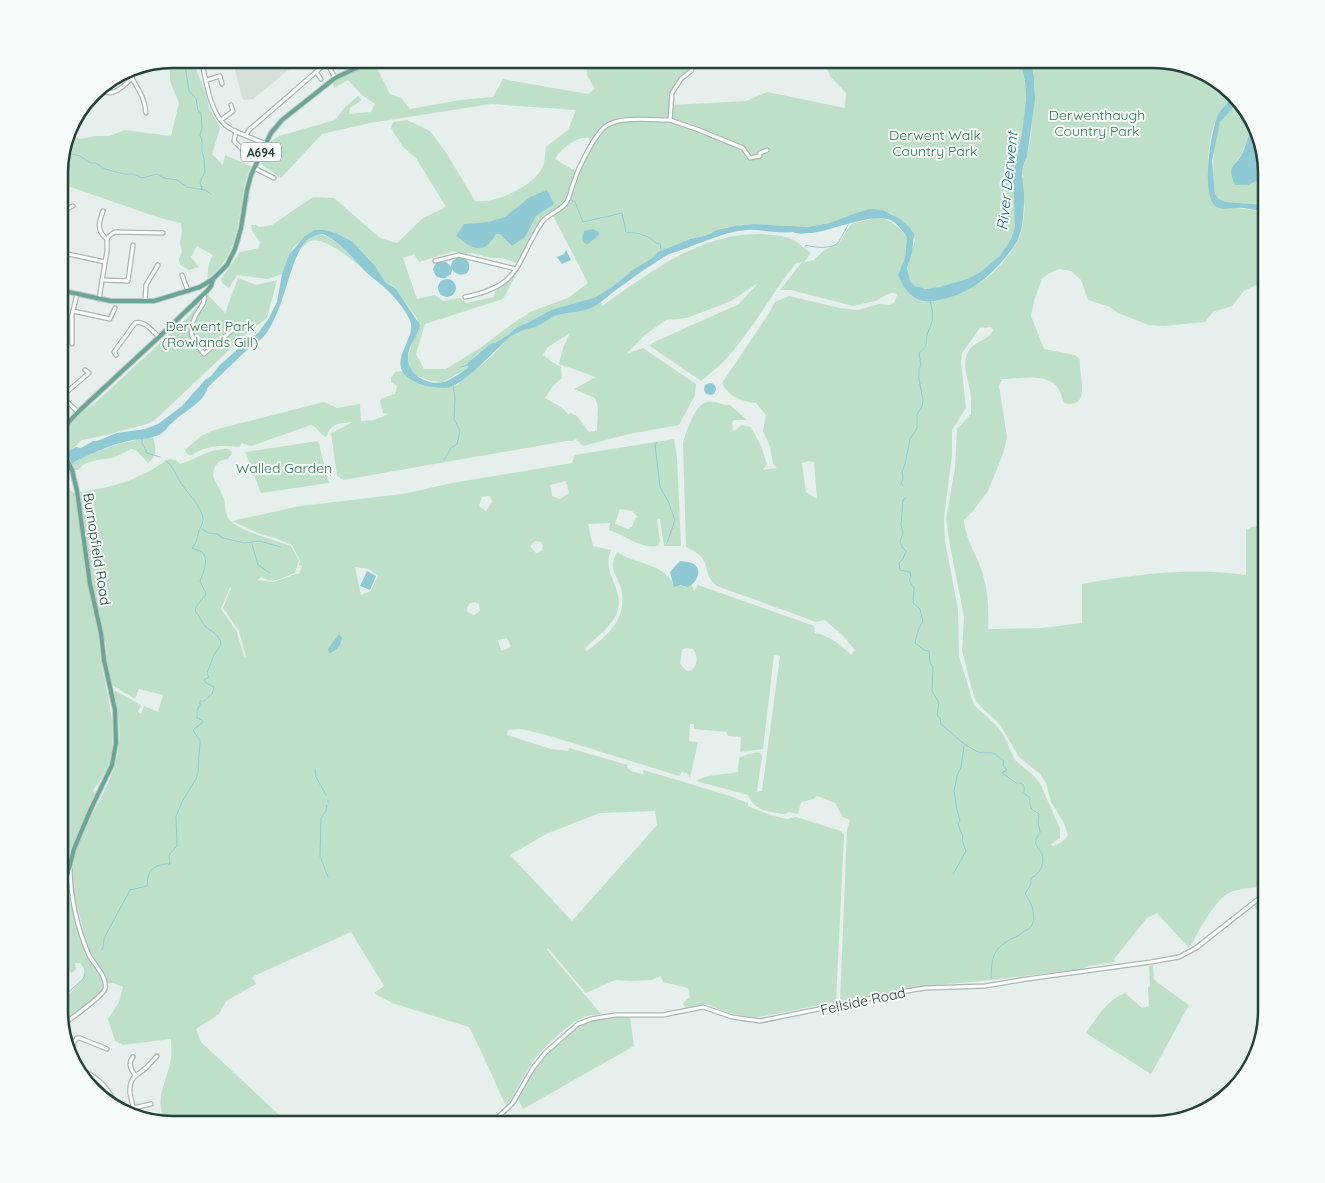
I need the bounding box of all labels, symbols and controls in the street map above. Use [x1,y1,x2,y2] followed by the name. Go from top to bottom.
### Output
[1049,106,1145,140] park label: Derwenthaugh Country Park
[889,126,981,160] park label: Derwent Walk Country Park
[992,129,1022,231] water label: River Derwent
[241,142,281,162] road number: A694
[162,317,258,351] park label: Derwent Park (Rowlands Gill)
[236,459,332,477] park label: Walled Garden
[79,492,115,606] street label: Burnopfield Road
[819,983,907,1019] street label: Fellside Road

